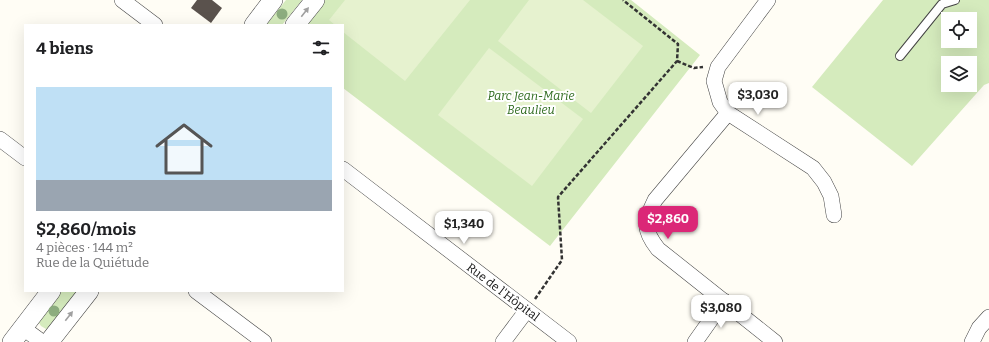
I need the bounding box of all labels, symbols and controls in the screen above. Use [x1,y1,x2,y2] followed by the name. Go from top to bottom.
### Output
[301,7,309,18] one-way arrow
[941,12,977,92] map controls
[941,12,977,48] button: locate
[310,37,332,59] icon: filters
[36,38,94,59] text: 4 biens
[941,56,977,92] button: layers
[725,82,791,116] pin: $3,030
[737,87,779,102] text: $3,030
[487,89,575,117] park label: Parc Jean-Marie Beaulieu
[148,113,220,185] icon: home
[635,206,701,240] pin: $2,860
[431,211,497,245] pin: $1,340
[647,211,689,226] text: $2,860
[444,216,484,231] text: $1,340
[36,219,136,240] text: $2,860/mois
[36,240,133,255] text: 4 pièces · 144 m²
[36,255,149,270] text: Rue de la Quiétude
[464,260,543,324] street label: Rue de l'Hôpital
[688,295,754,329] pin: $3,080
[700,300,742,315] text: $3,080
[65,311,73,322] one-way arrow

